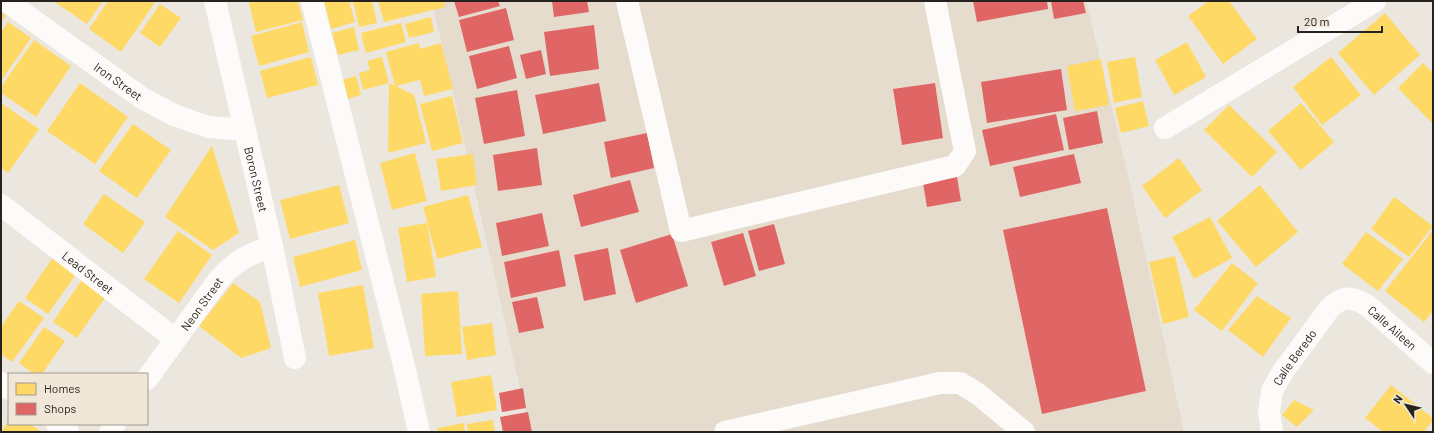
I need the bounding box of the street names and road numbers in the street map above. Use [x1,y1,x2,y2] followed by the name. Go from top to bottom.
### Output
[92,59,145,103] street label: Iron Street
[242,145,271,213] street label: Boron Street
[60,248,117,296] street label: Lead Street
[177,274,226,333] street label: Neon Street
[1365,302,1420,353] street label: Calle Aileen
[1270,326,1319,388] street label: Calle Beredo

